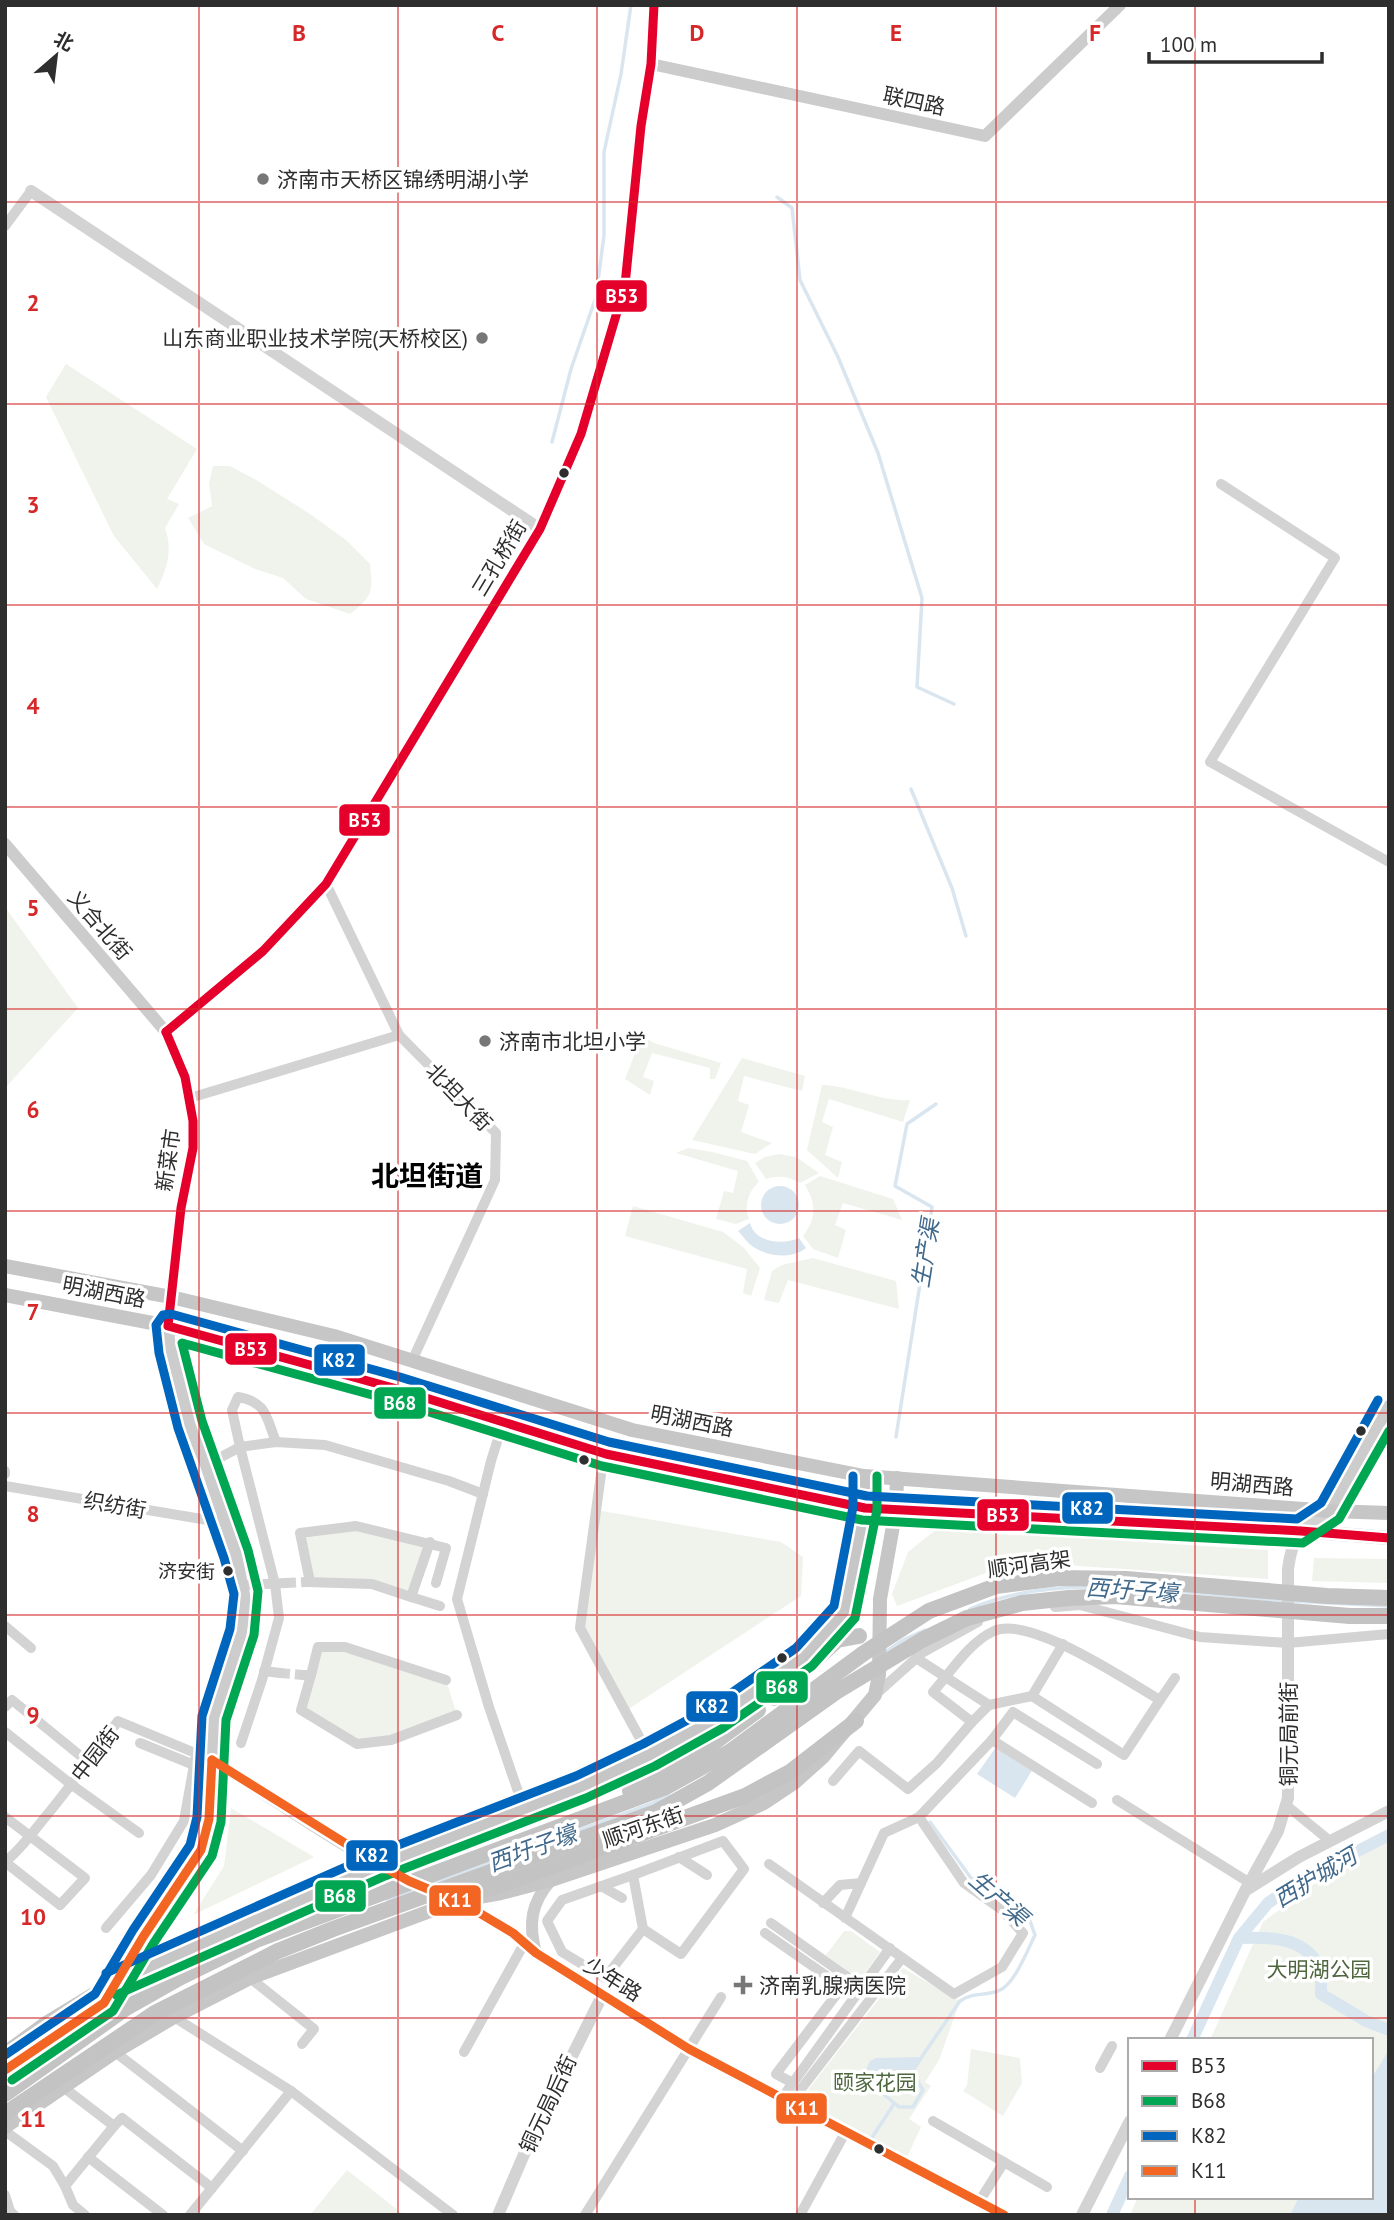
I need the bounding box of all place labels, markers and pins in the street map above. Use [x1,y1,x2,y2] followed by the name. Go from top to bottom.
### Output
[277,166,529,193] place label: 济南市天桥区锦绣明湖小学
[255,171,271,187] marker: 济南市天桥区锦绣明湖小学
[162,325,468,352] place label: 山东商业职业技术学院(天桥校区)
[474,330,490,346] marker: 山东商业职业技术学院(天桥校区)
[557,466,571,480] unlabelled marker
[499,1028,646,1055] place label: 济南市北坦小学
[477,1033,493,1049] marker: 济南市北坦小学
[1354,1424,1368,1438] unlabelled marker
[577,1453,591,1467] unlabelled marker
[158,1559,215,1583] place label: 济安街
[221,1564,235,1578] marker: 济安街
[775,1651,789,1665] unlabelled marker
[759,1972,906,1999] place label: 济南乳腺病医院
[733,1975,753,1995] marker: 济南乳腺病医院
[872,2142,886,2156] unlabelled marker

